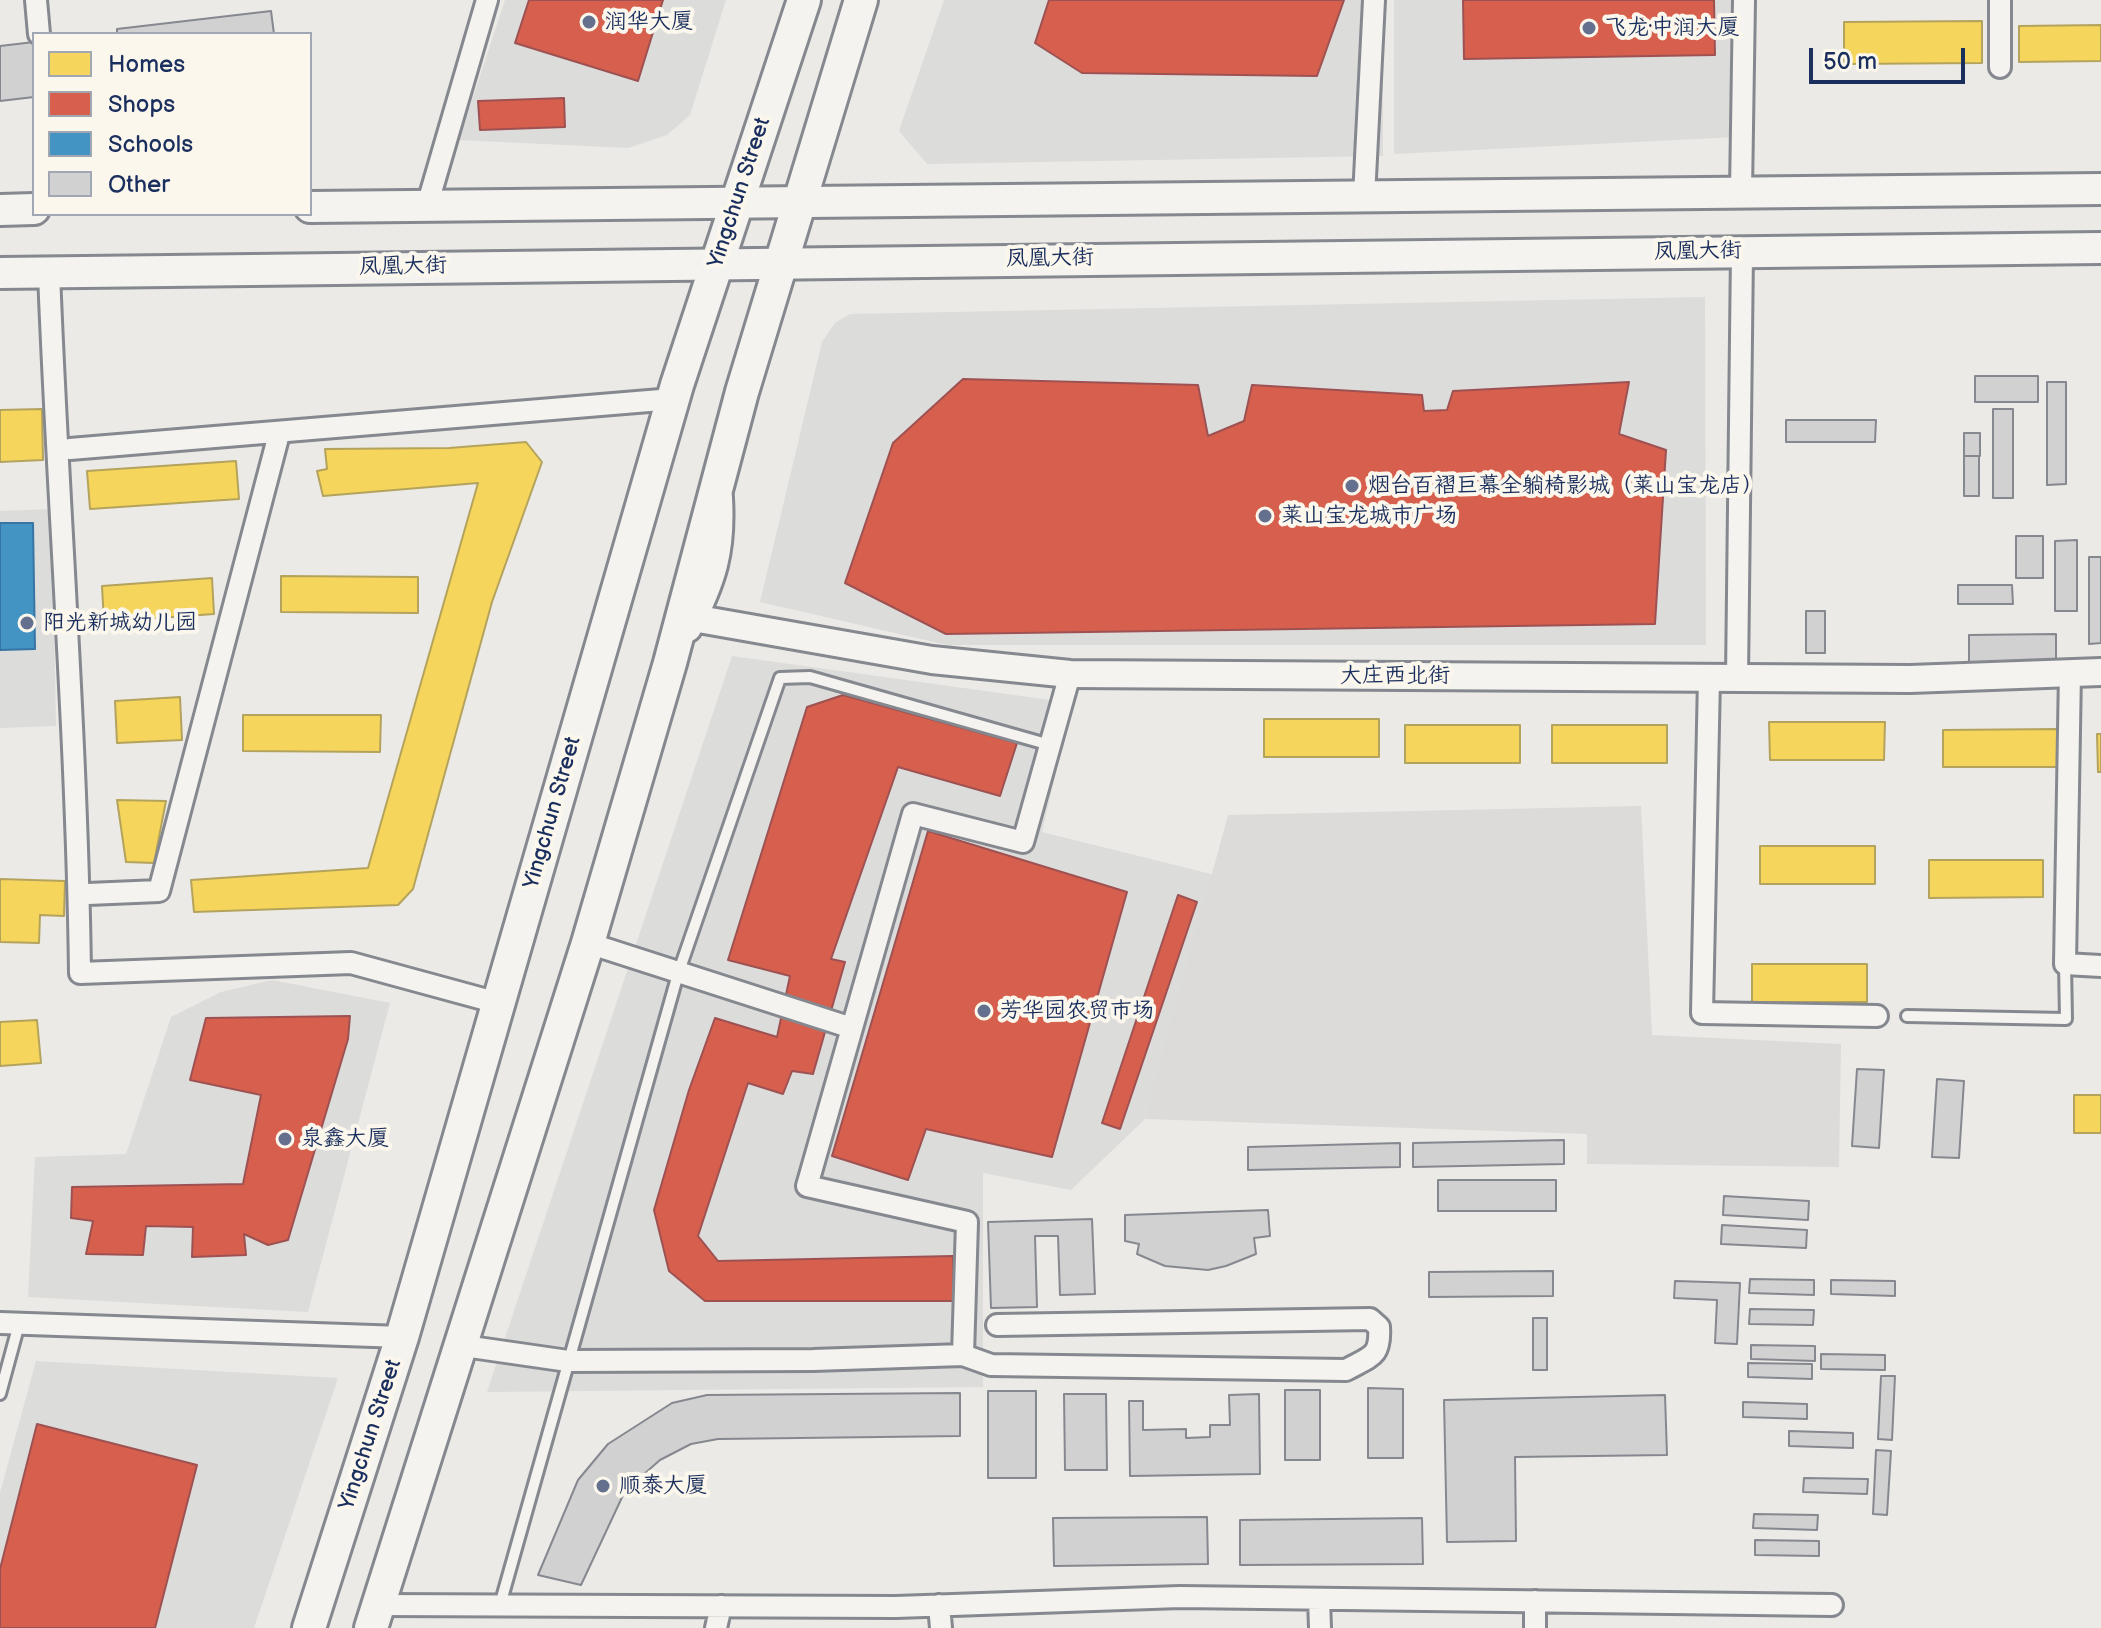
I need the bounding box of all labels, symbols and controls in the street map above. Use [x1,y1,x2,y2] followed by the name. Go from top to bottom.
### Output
[605,9,693,35] place label: 润华大厦
[580,13,598,31] marker: 润华大厦
[1605,15,1739,41] place label: 飞龙·中润大厦
[1580,19,1598,37] marker: 飞龙·中润大厦
[32,32,312,216] legend
[1813,32,1969,82] scale bar
[1823,47,1877,76] text: 50 m
[108,50,185,79] text: Homes
[108,90,175,119] text: Shops
[703,114,777,272] street label: Yingchun Street
[108,130,193,159] text: Schools
[108,170,170,199] text: Other
[1654,238,1742,266] street label: 凤凰大街
[1006,245,1094,273] street label: 凤凰大街
[359,253,447,281] street label: 凤凰大街
[1368,473,1764,499] place label: 烟台百褶巨幕全躺椅影城（莱山宝龙店）
[1343,477,1361,495] marker: 烟台百褶巨幕全躺椅影城（莱山宝龙店）
[1281,503,1457,529] place label: 莱山宝龙城市广场
[1256,507,1274,525] marker: 莱山宝龙城市广场
[43,610,197,636] place label: 阳光新城幼儿园
[18,614,36,632] marker: 阳光新城幼儿园
[1340,663,1450,689] street label: 大庄西北街
[519,734,587,892] street label: Yingchun Street
[1000,998,1154,1024] place label: 芳华园农贸市场
[975,1002,993,1020] marker: 芳华园农贸市场
[301,1126,389,1152] place label: 泉鑫大厦
[276,1130,294,1148] marker: 泉鑫大厦
[334,1356,408,1514] street label: Yingchun Street
[619,1473,707,1499] place label: 顺泰大厦
[594,1477,612,1495] marker: 顺泰大厦

